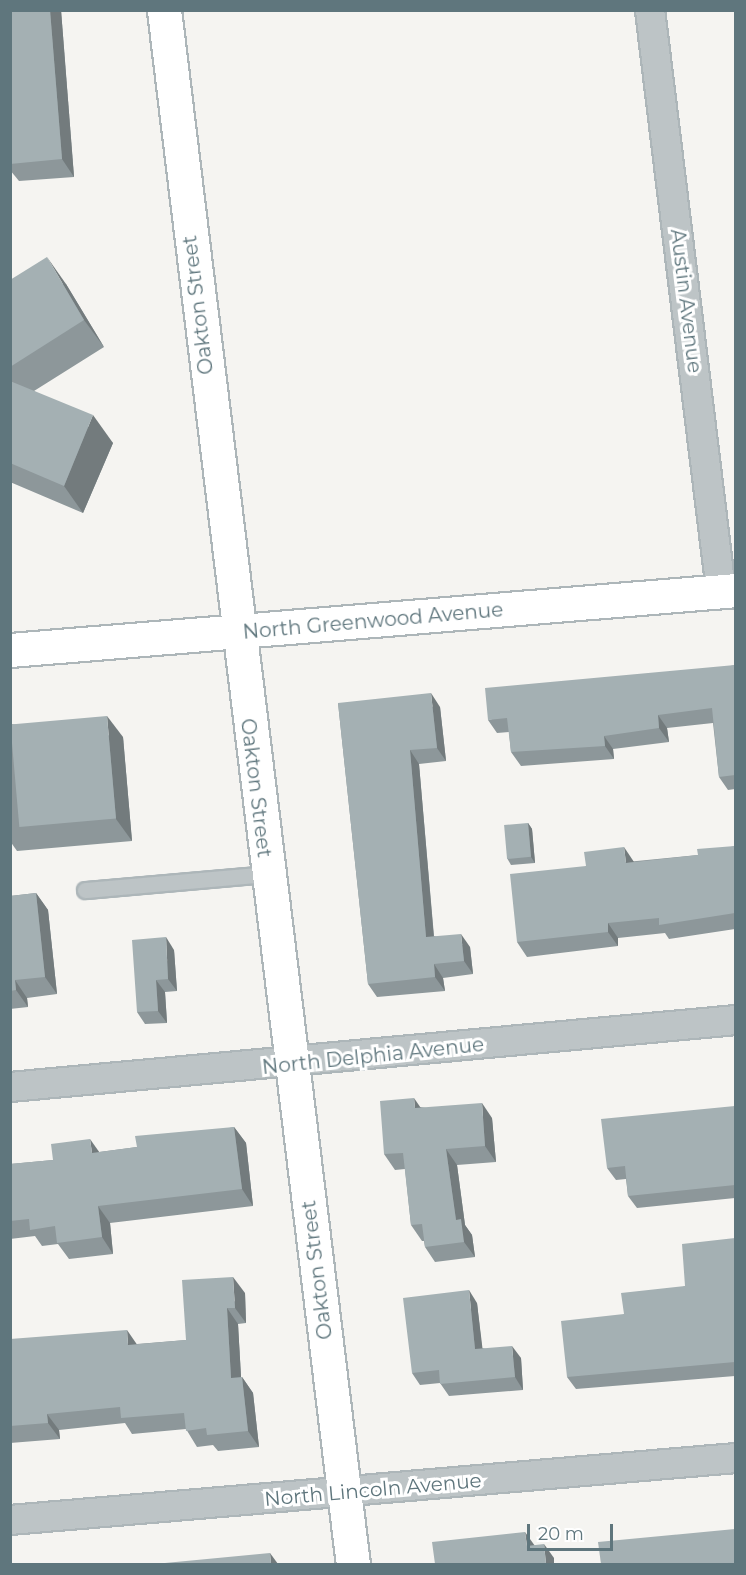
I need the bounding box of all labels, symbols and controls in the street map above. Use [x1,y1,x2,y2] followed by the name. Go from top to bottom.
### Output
[665,228,707,374] street label: Austin Avenue
[178,234,218,376] street label: Oakton Street
[242,598,504,644] street label: North Greenwood Avenue
[236,717,276,859] street label: Oakton Street
[261,1032,485,1080] street label: North Delphia Avenue
[297,1199,337,1341] street label: Oakton Street
[263,1469,483,1511] street label: North Lincoln Avenue
[530,1512,616,1550] scale bar
[538,1523,584,1545] text: 20 m

